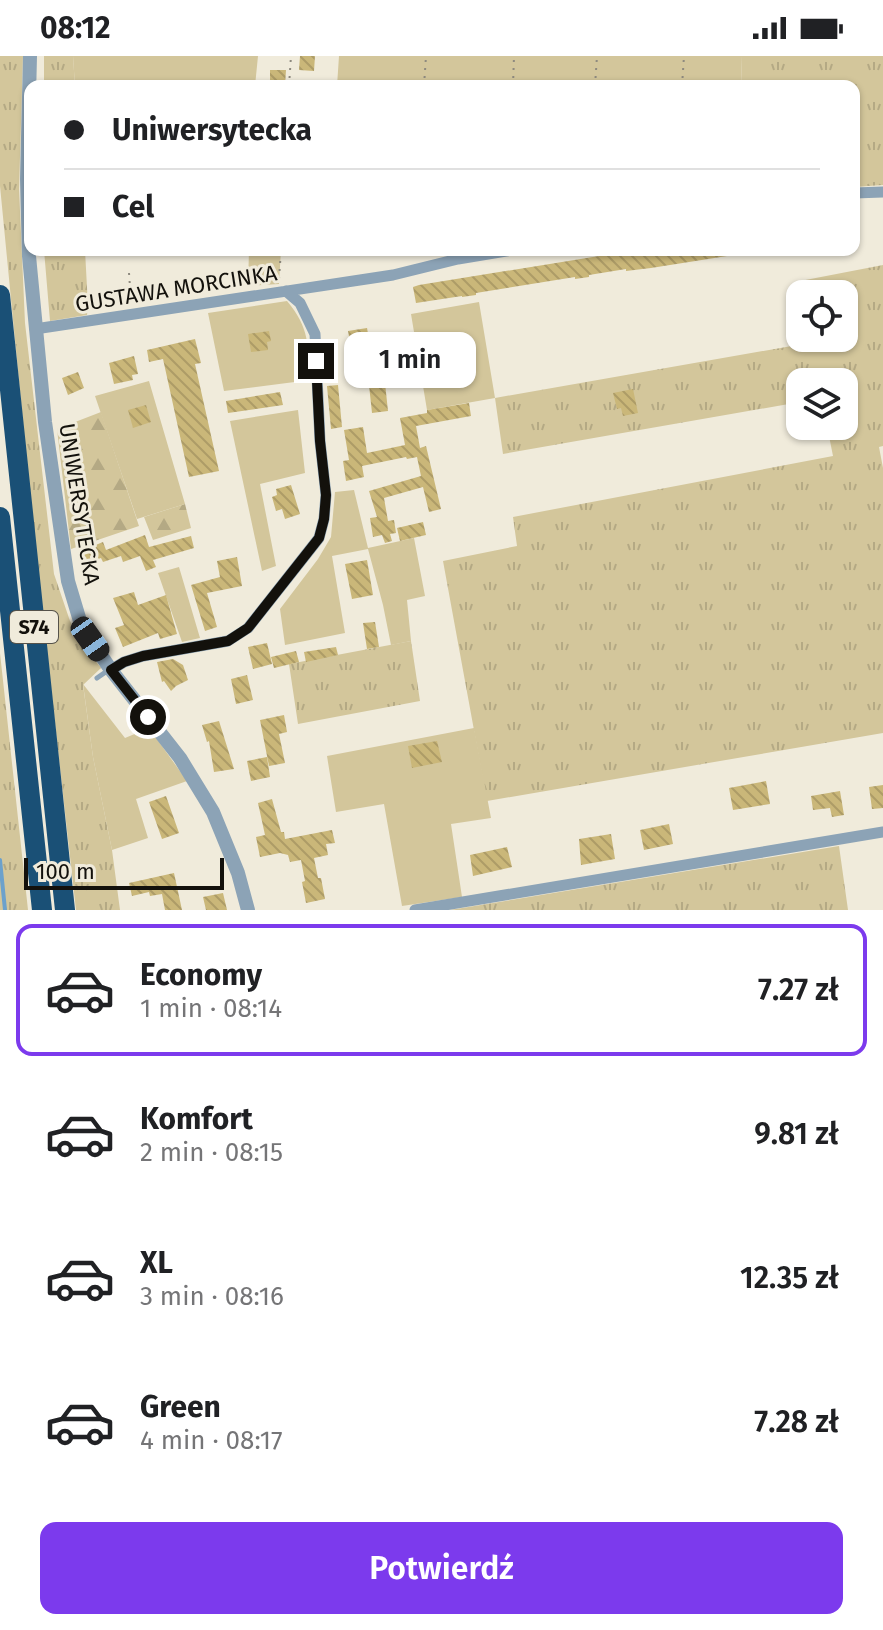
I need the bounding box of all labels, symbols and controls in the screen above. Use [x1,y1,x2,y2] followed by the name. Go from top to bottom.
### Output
[40,10,111,46] text: 08:12
[112,112,312,148] text: Uniwersytecka
[112,189,154,225] text: Cel
[73,259,279,318] street label: GUSTAWA MORCINKA
[786,280,858,440] map controls
[786,280,858,352] button: locate
[344,333,476,389] callout: 1 min
[298,343,334,379] route end
[379,344,441,375] text: 1 min
[786,368,858,440] button: layers
[53,421,106,587] street label: UNIWERSYTECKA
[10,611,58,643] road number: S74
[66,612,114,666] car
[130,699,166,735] route start
[24,854,224,890] scale bar
[36,858,95,885] text: 100 m
[44,954,116,1026] icon: car
[140,957,262,993] text: Economy
[758,972,839,1008] text: 7.27 zł
[140,993,282,1024] text: 1 min · 08:14
[44,1098,116,1170] icon: car
[140,1101,253,1137] text: Komfort
[754,1116,839,1152] text: 9.81 zł
[140,1137,283,1168] text: 2 min · 08:15
[44,1242,116,1314] icon: car
[140,1245,173,1281] text: XL
[740,1260,839,1296] text: 12.35 zł
[140,1281,284,1312] text: 3 min · 08:16
[44,1386,116,1458] icon: car
[140,1389,221,1425] text: Green
[754,1404,839,1440] text: 7.28 zł
[140,1425,282,1456] text: 4 min · 08:17
[40,1522,843,1614] button: Potwierdź

